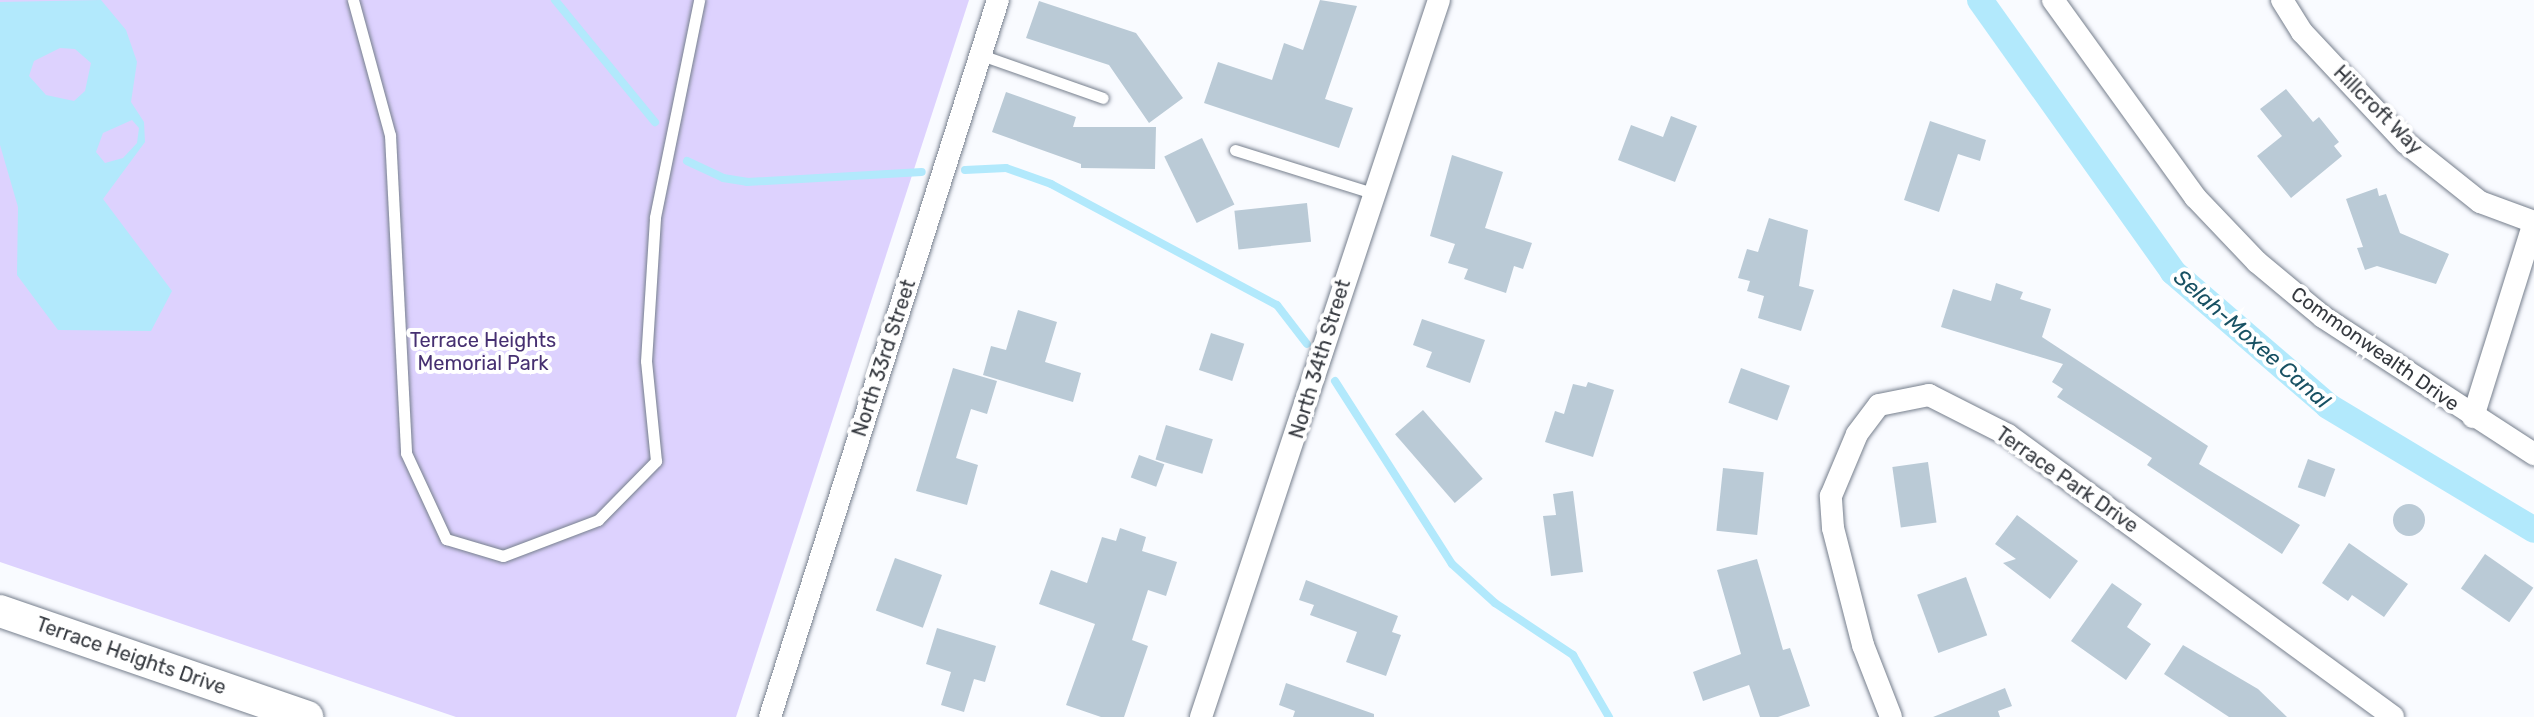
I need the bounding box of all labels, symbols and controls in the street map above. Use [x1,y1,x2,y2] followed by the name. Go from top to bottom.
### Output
[2328,60,2428,160] street label: Hillcroft Way
[2168,264,2336,414] water label: Selah-Moxee Canal
[847,276,921,440] street label: North 33rd Street
[1284,277,1356,441] street label: North 34th Street
[2286,282,2464,416] street label: Commonwealth Drive
[410,329,556,376] park label: Terrace Heights Memorial Park
[1991,422,2143,538] street label: Terrace Park Drive
[33,612,229,700] street label: Terrace Heights Drive

